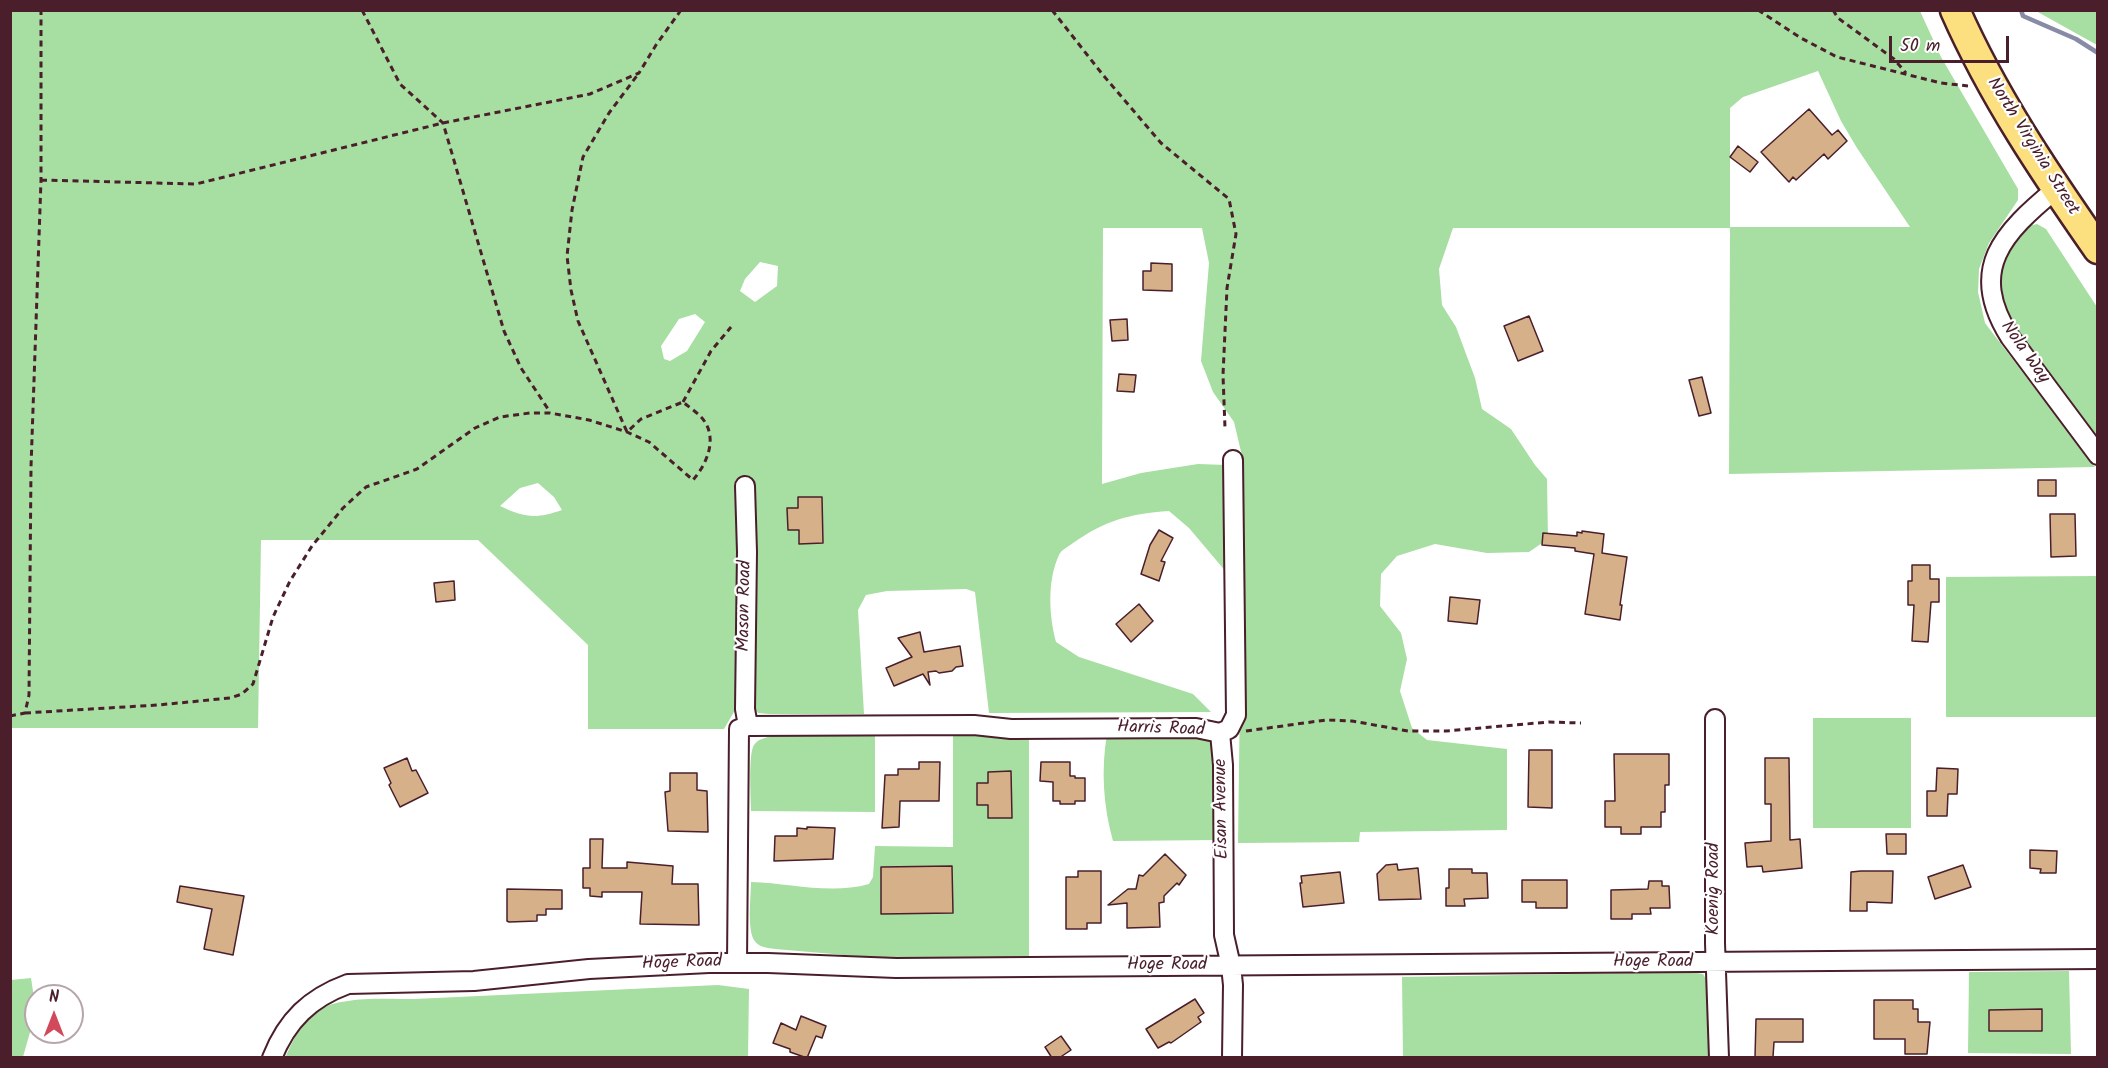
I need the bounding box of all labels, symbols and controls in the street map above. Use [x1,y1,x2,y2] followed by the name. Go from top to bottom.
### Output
[1892,24,2012,62] scale bar
[1900,32,1940,61] text: 50 m
[1981,74,2083,220] street label: North Virginia Street
[1995,318,2053,388] street label: Nola Way
[734,560,758,652] street label: Mason Road
[1117,718,1205,742] street label: Harris Road
[1211,758,1235,860] street label: Eisan Avenue
[1704,843,1726,935] street label: Koenig Road
[642,952,722,976] street label: Hoge Road
[1613,952,1693,974] street label: Hoge Road
[1127,955,1207,977] street label: Hoge Road
[24,984,84,1044] north arrow
[49,985,59,1010] text: N

